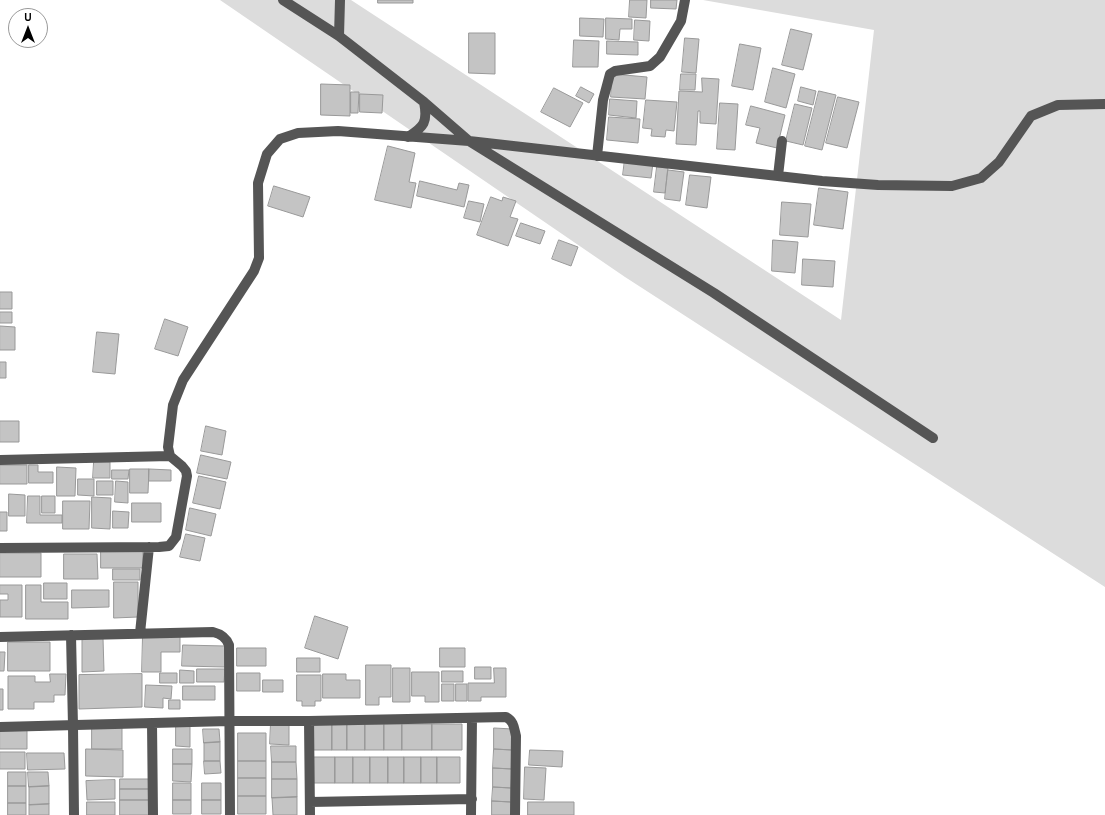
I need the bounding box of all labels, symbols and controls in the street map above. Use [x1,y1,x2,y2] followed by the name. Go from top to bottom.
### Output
[8,8,48,48] north arrow
[24,10,32,24] text: U

